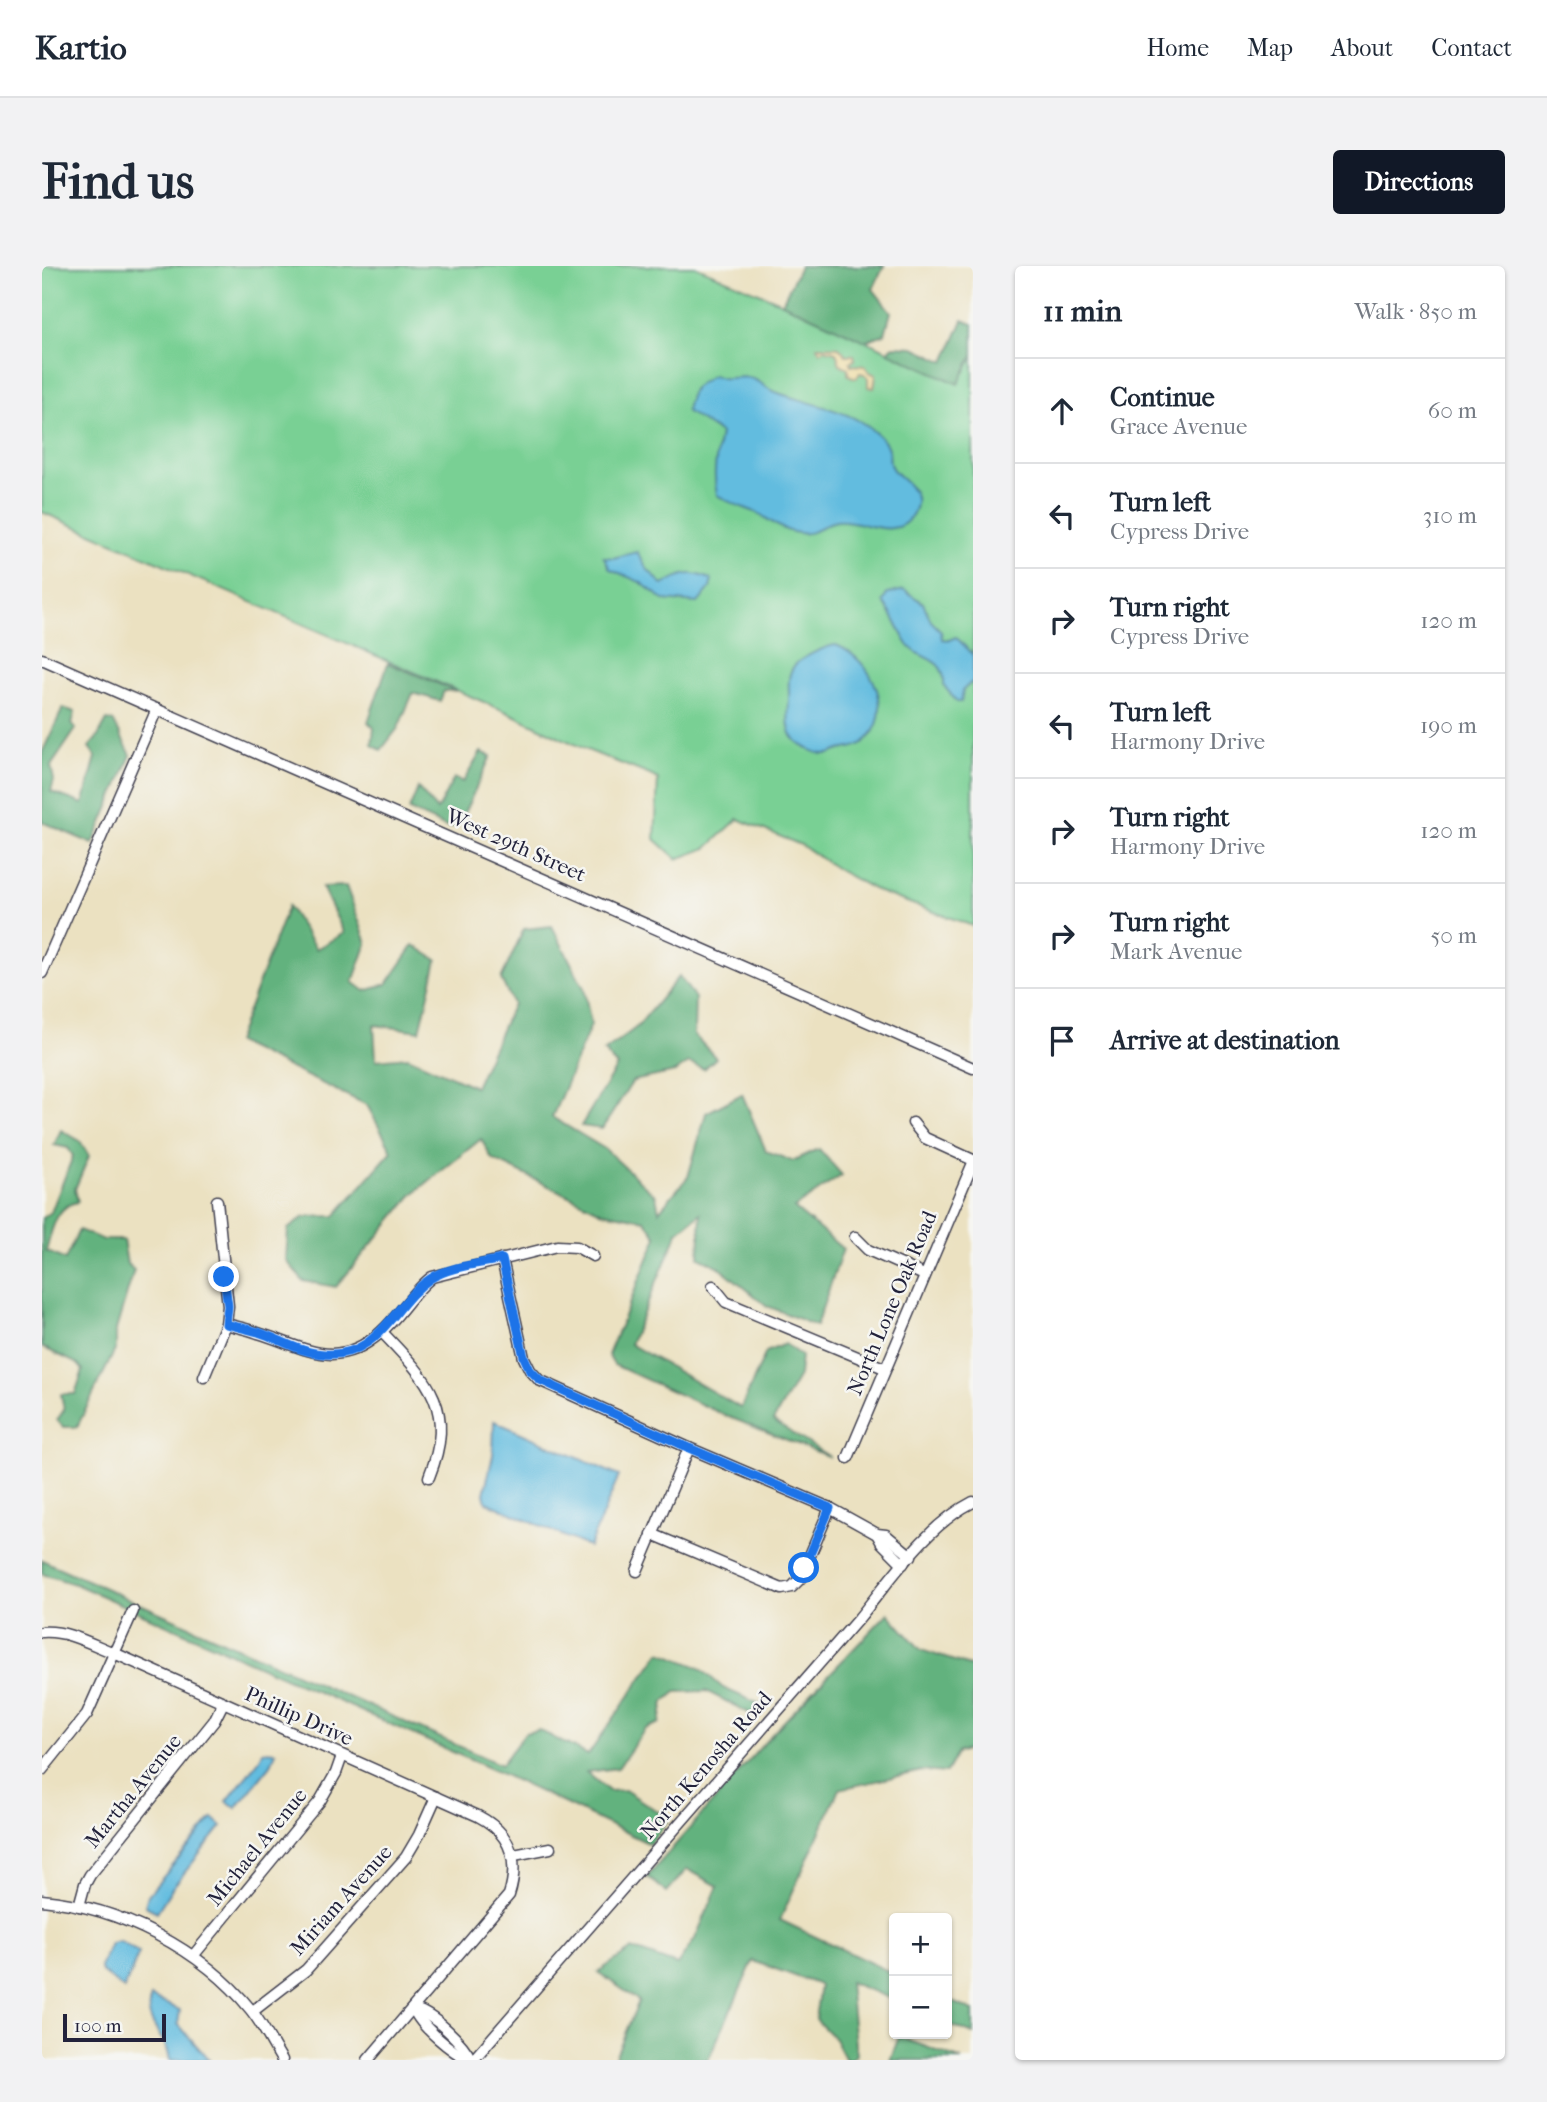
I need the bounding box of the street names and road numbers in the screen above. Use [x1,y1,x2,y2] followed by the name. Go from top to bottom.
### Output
[442,803,590,887] street label: West 29th Street
[842,1207,942,1399] street label: North Lone Oak Road
[241,1682,357,1750] street label: Phillip Drive
[635,1686,777,1844] street label: North Kenosha Road
[80,1729,186,1853] street label: Martha Avenue
[202,1783,312,1911] street label: Michael Avenue
[285,1840,397,1960] street label: Miriam Avenue

